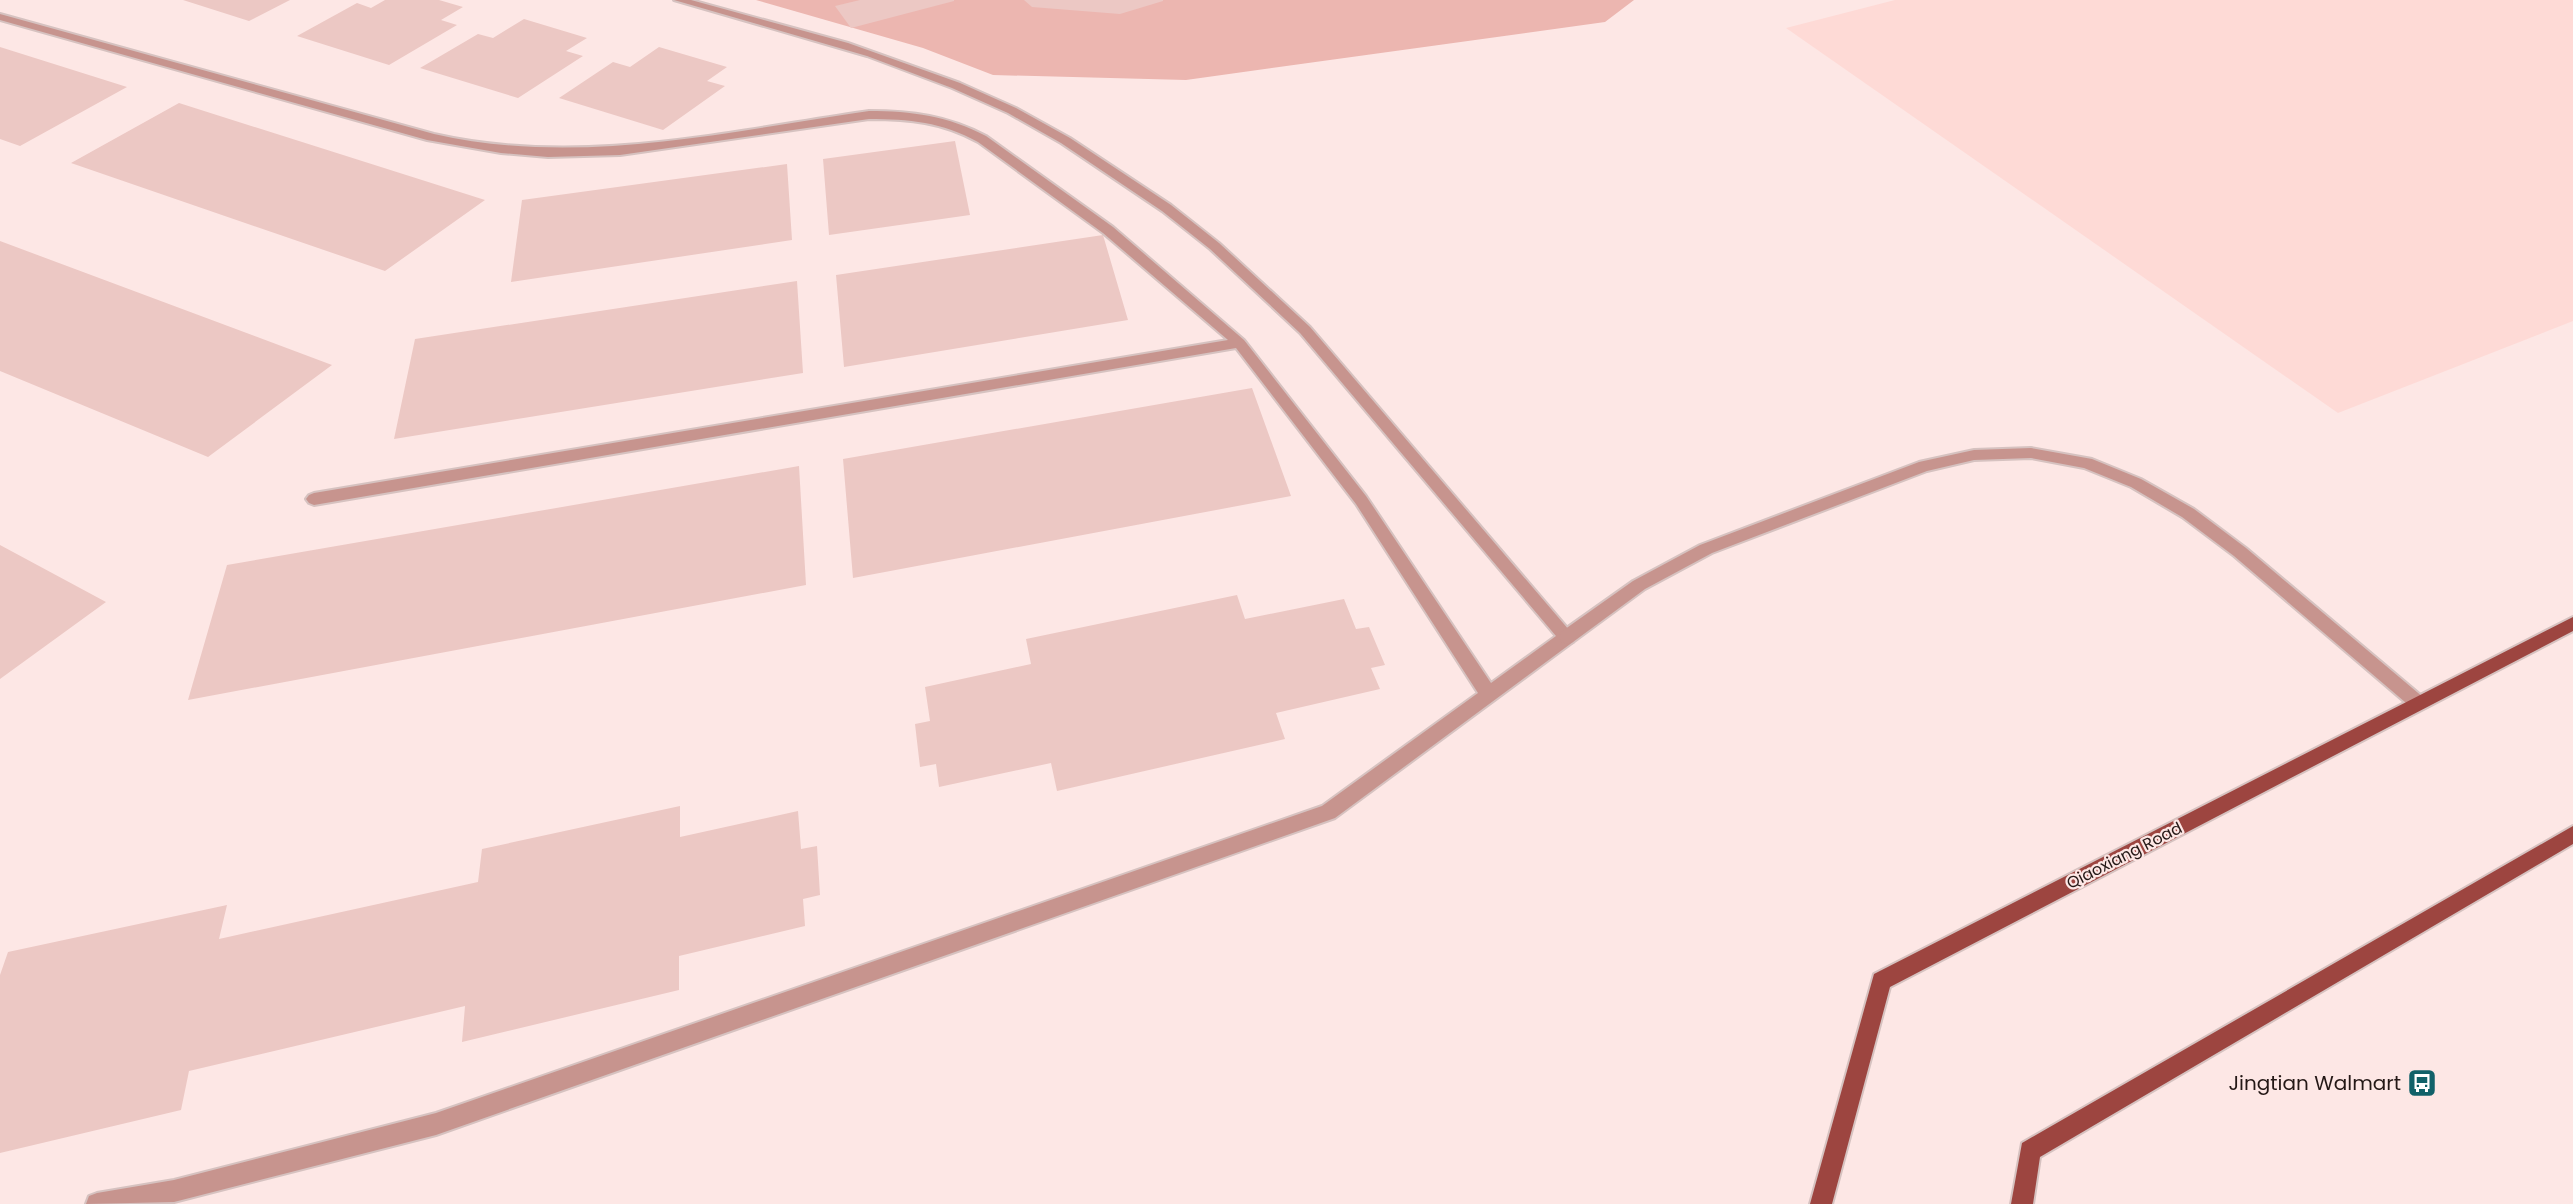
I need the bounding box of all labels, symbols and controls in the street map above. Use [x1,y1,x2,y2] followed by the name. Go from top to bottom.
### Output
[2062,816,2186,895] street label: Qiaoxiang Road
[2406,1067,2438,1099] bus stop icon: Jingtian Walmart
[2228,1069,2401,1097] place label: Jingtian Walmart

